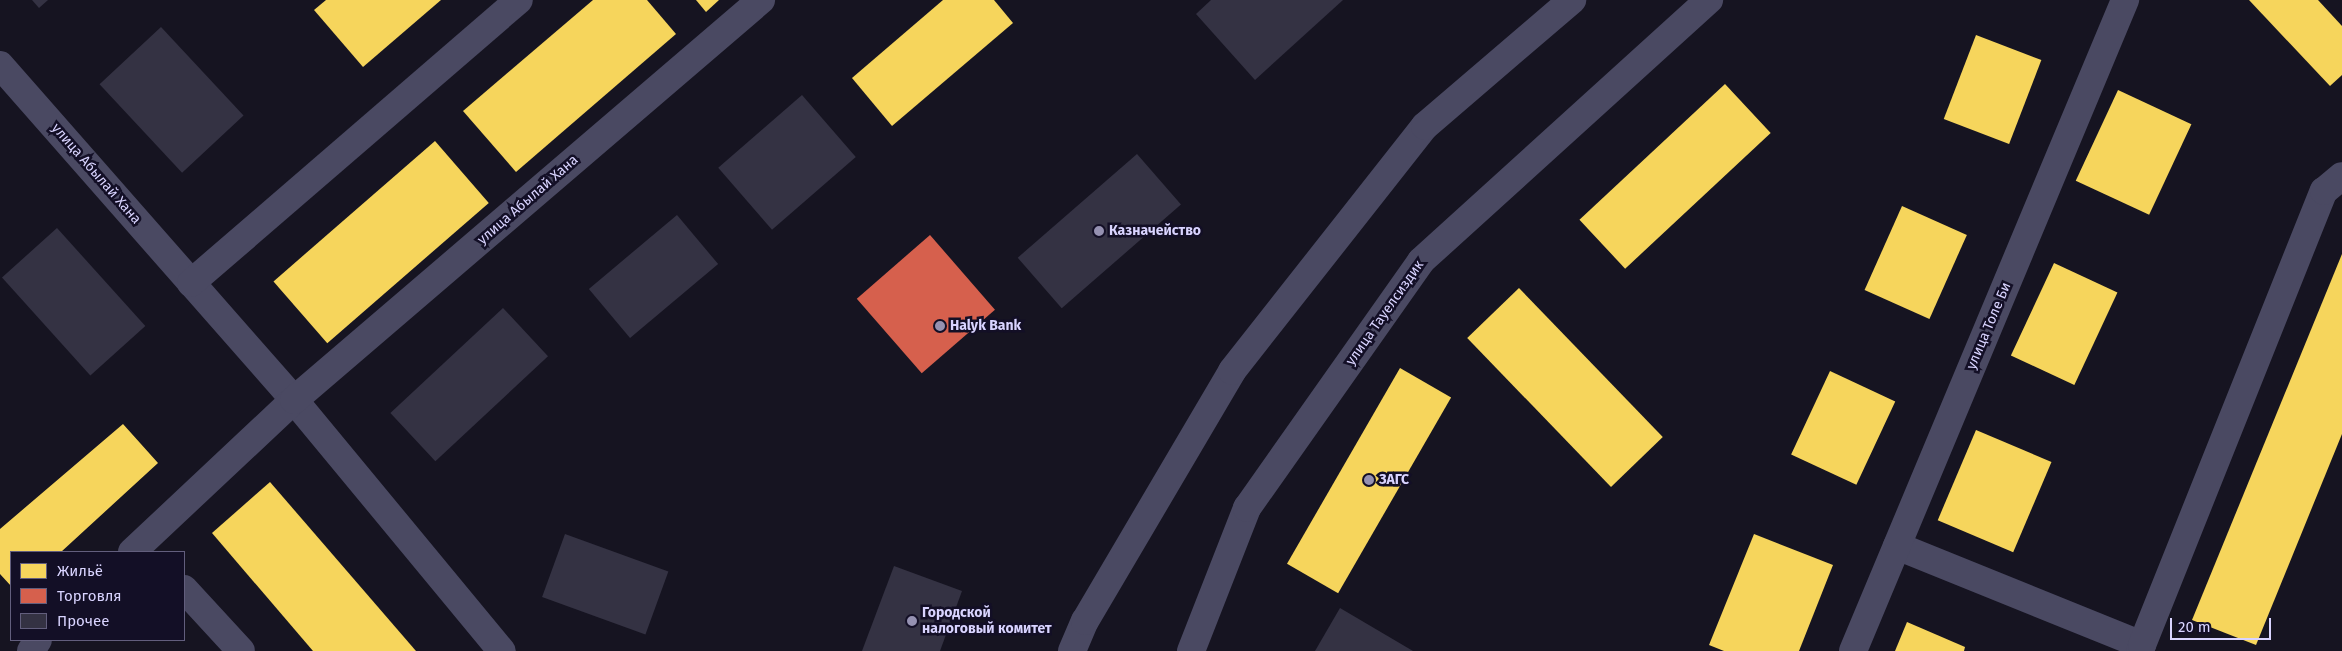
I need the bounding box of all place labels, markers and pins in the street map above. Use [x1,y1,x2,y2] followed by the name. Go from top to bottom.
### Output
[1109,223,1201,239] place label: Казначейство
[1093,225,1105,237] marker: Казначейство
[950,318,1021,334] place label: Halyk Bank
[934,320,946,332] marker: Halyk Bank
[1379,472,1409,488] place label: ЗАГС
[1363,474,1375,486] marker: ЗАГС
[922,605,1052,638] place label: Городской налоговый комитет
[906,615,918,627] marker: Городской налоговый комитет

